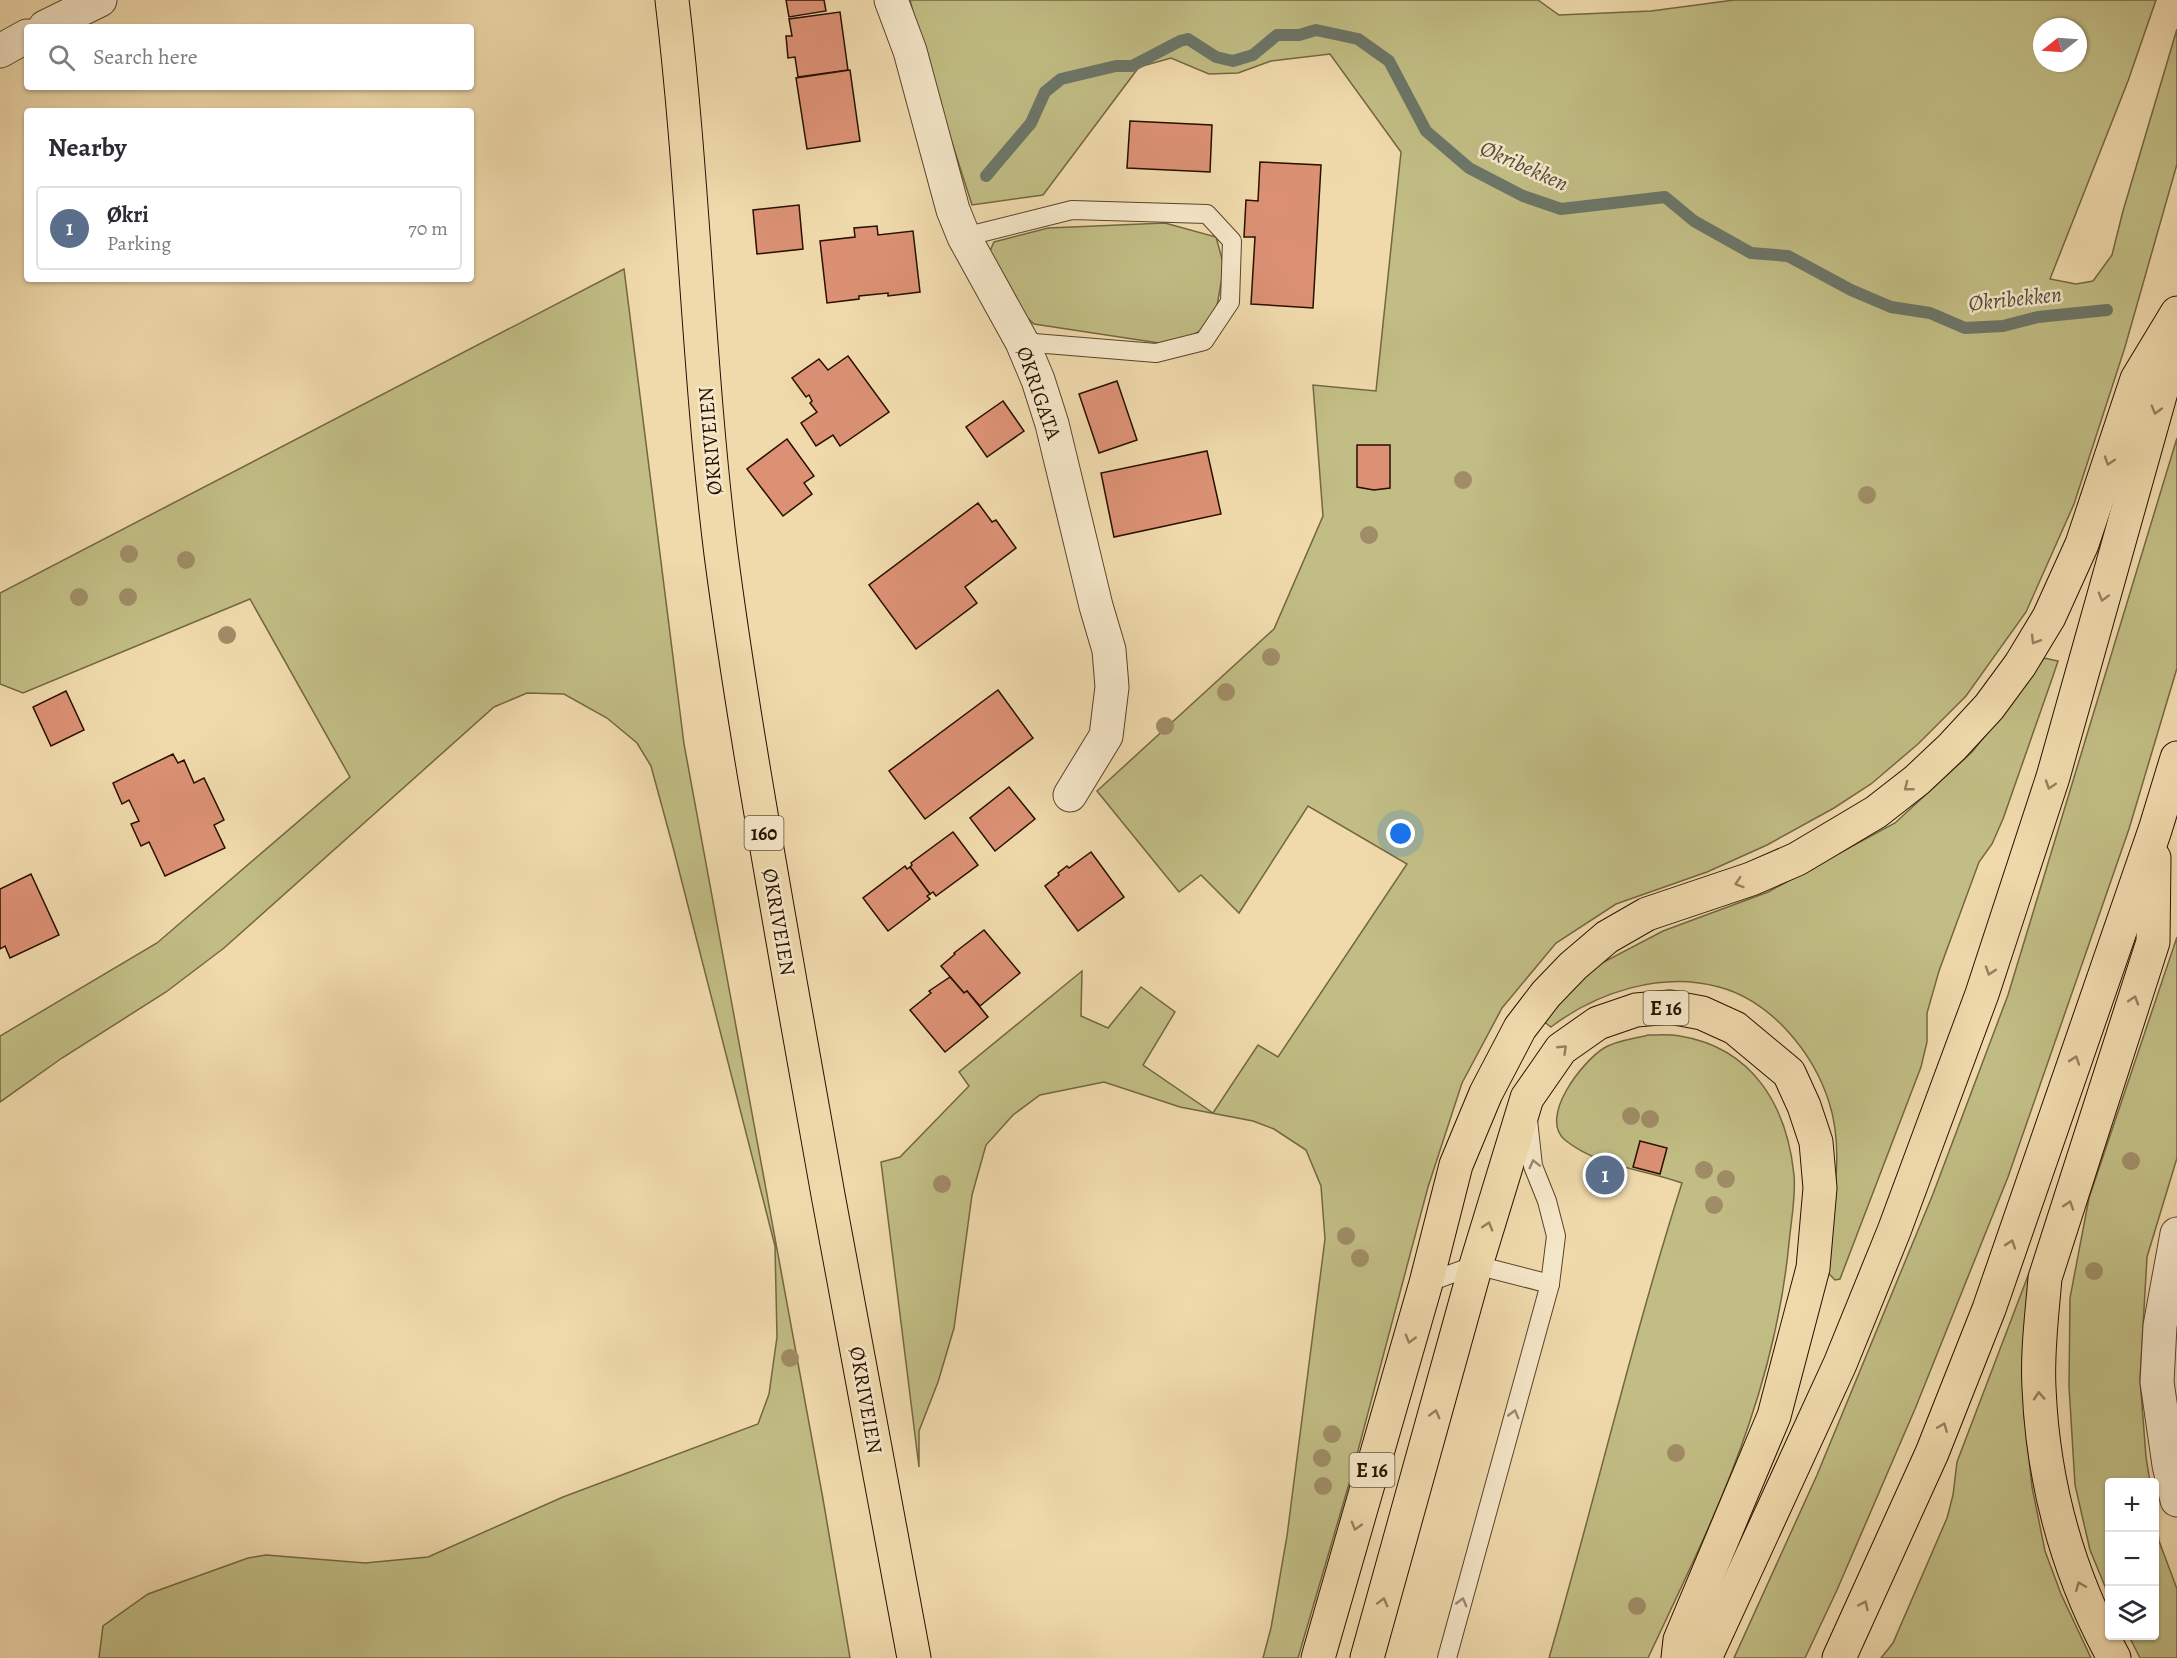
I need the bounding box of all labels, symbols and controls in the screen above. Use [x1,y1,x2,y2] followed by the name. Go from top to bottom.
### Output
[2033,18,2087,72] north arrow
[24,24,474,90] search box
[45,41,78,74] icon: search
[93,42,198,72] text: Search here
[48,130,127,165] text: Nearby
[1475,133,1573,199] water label: Økribekken
[107,200,149,230] text: Økri
[66,215,73,242] text: 1
[408,215,448,242] text: 70 m
[107,230,171,257] text: Parking
[1967,279,2063,319] water label: Økribekken
[1010,343,1068,444] street label: ØKRIGATA
[691,386,729,496] street label: ØKRIVEIEN
[2150,405,2163,415] one-way arrow
[2104,455,2117,466] one-way arrow
[2098,592,2110,602] one-way arrow
[2031,634,2043,644] one-way arrow
[1903,779,1914,790] one-way arrow
[2045,779,2057,790] one-way arrow
[744,816,783,850] road number: 160
[1386,819,1415,848] your location
[756,866,802,978] street label: ØKRIVEIEN
[1734,876,1745,888] one-way arrow
[1985,965,1997,976] one-way arrow
[1644,991,1688,1025] road number: E 16
[2127,995,2139,1006] one-way arrow
[1556,1046,1567,1057] one-way arrow
[2068,1055,2081,1066] one-way arrow
[1586,1152,1624,1198] pin: 1
[1529,1160,1541,1170] one-way arrow
[2061,1200,2074,1211] one-way arrow
[1481,1221,1493,1232] one-way arrow
[2004,1239,2017,1250] one-way arrow
[1405,1333,1417,1344] one-way arrow
[843,1344,889,1456] street label: ØKRIVEIEN
[2033,1392,2046,1401] one-way arrow
[1427,1409,1440,1419] one-way arrow
[1507,1409,1519,1419] one-way arrow
[1936,1422,1948,1433] one-way arrow
[1350,1453,1394,1487] road number: E 16
[2105,1478,2159,1640] map controls
[2105,1478,2159,1532] button: +
[1351,1520,1363,1531] one-way arrow
[2105,1532,2159,1586] button: −
[2075,1581,2087,1592] one-way arrow
[2105,1586,2159,1640] button: layers
[1375,1597,1388,1607] one-way arrow
[1455,1597,1468,1607] one-way arrow
[1857,1601,1869,1612] one-way arrow

